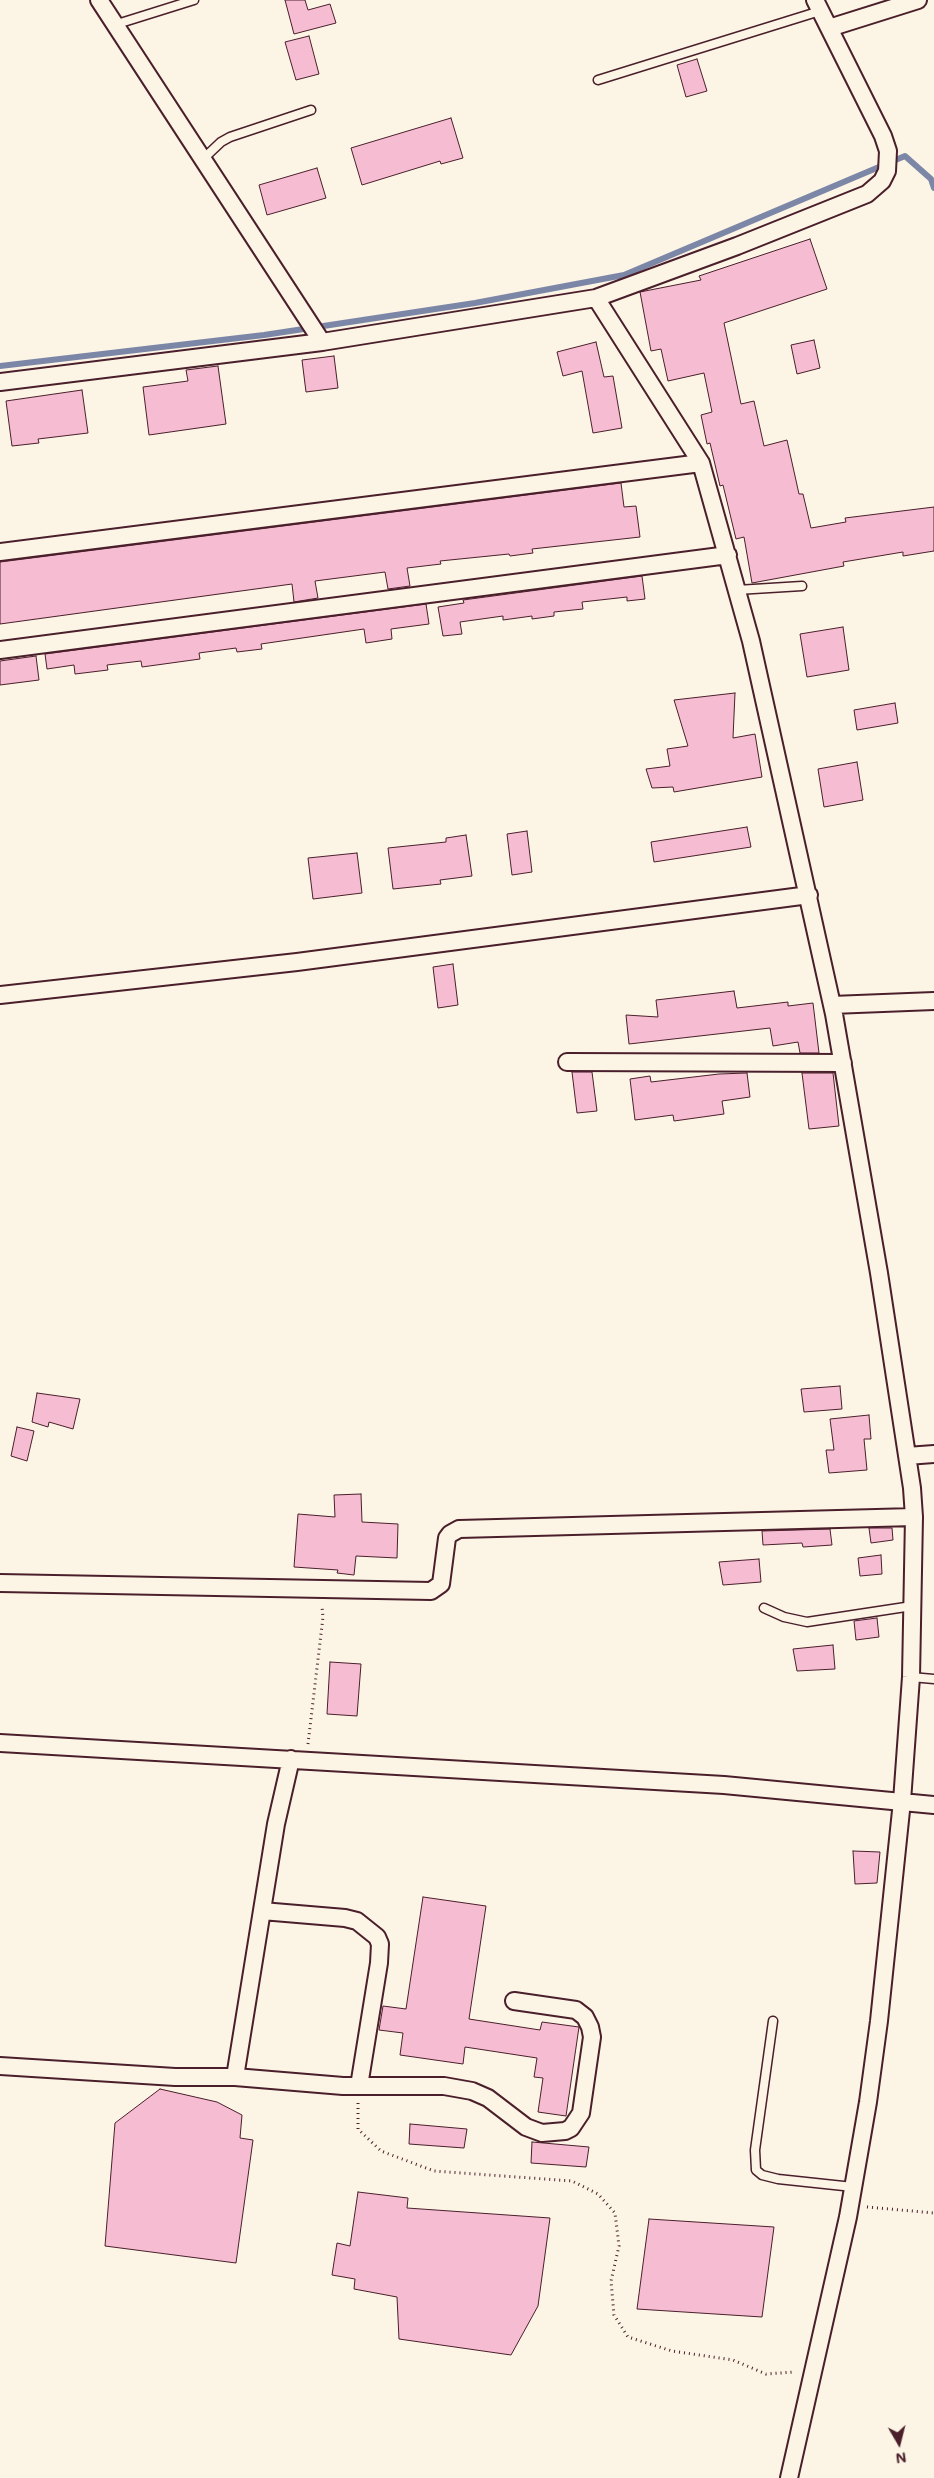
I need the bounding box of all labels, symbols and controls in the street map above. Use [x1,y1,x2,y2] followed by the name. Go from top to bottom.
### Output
[874,2418,924,2468] north arrow
[895,2448,908,2468] text: N

